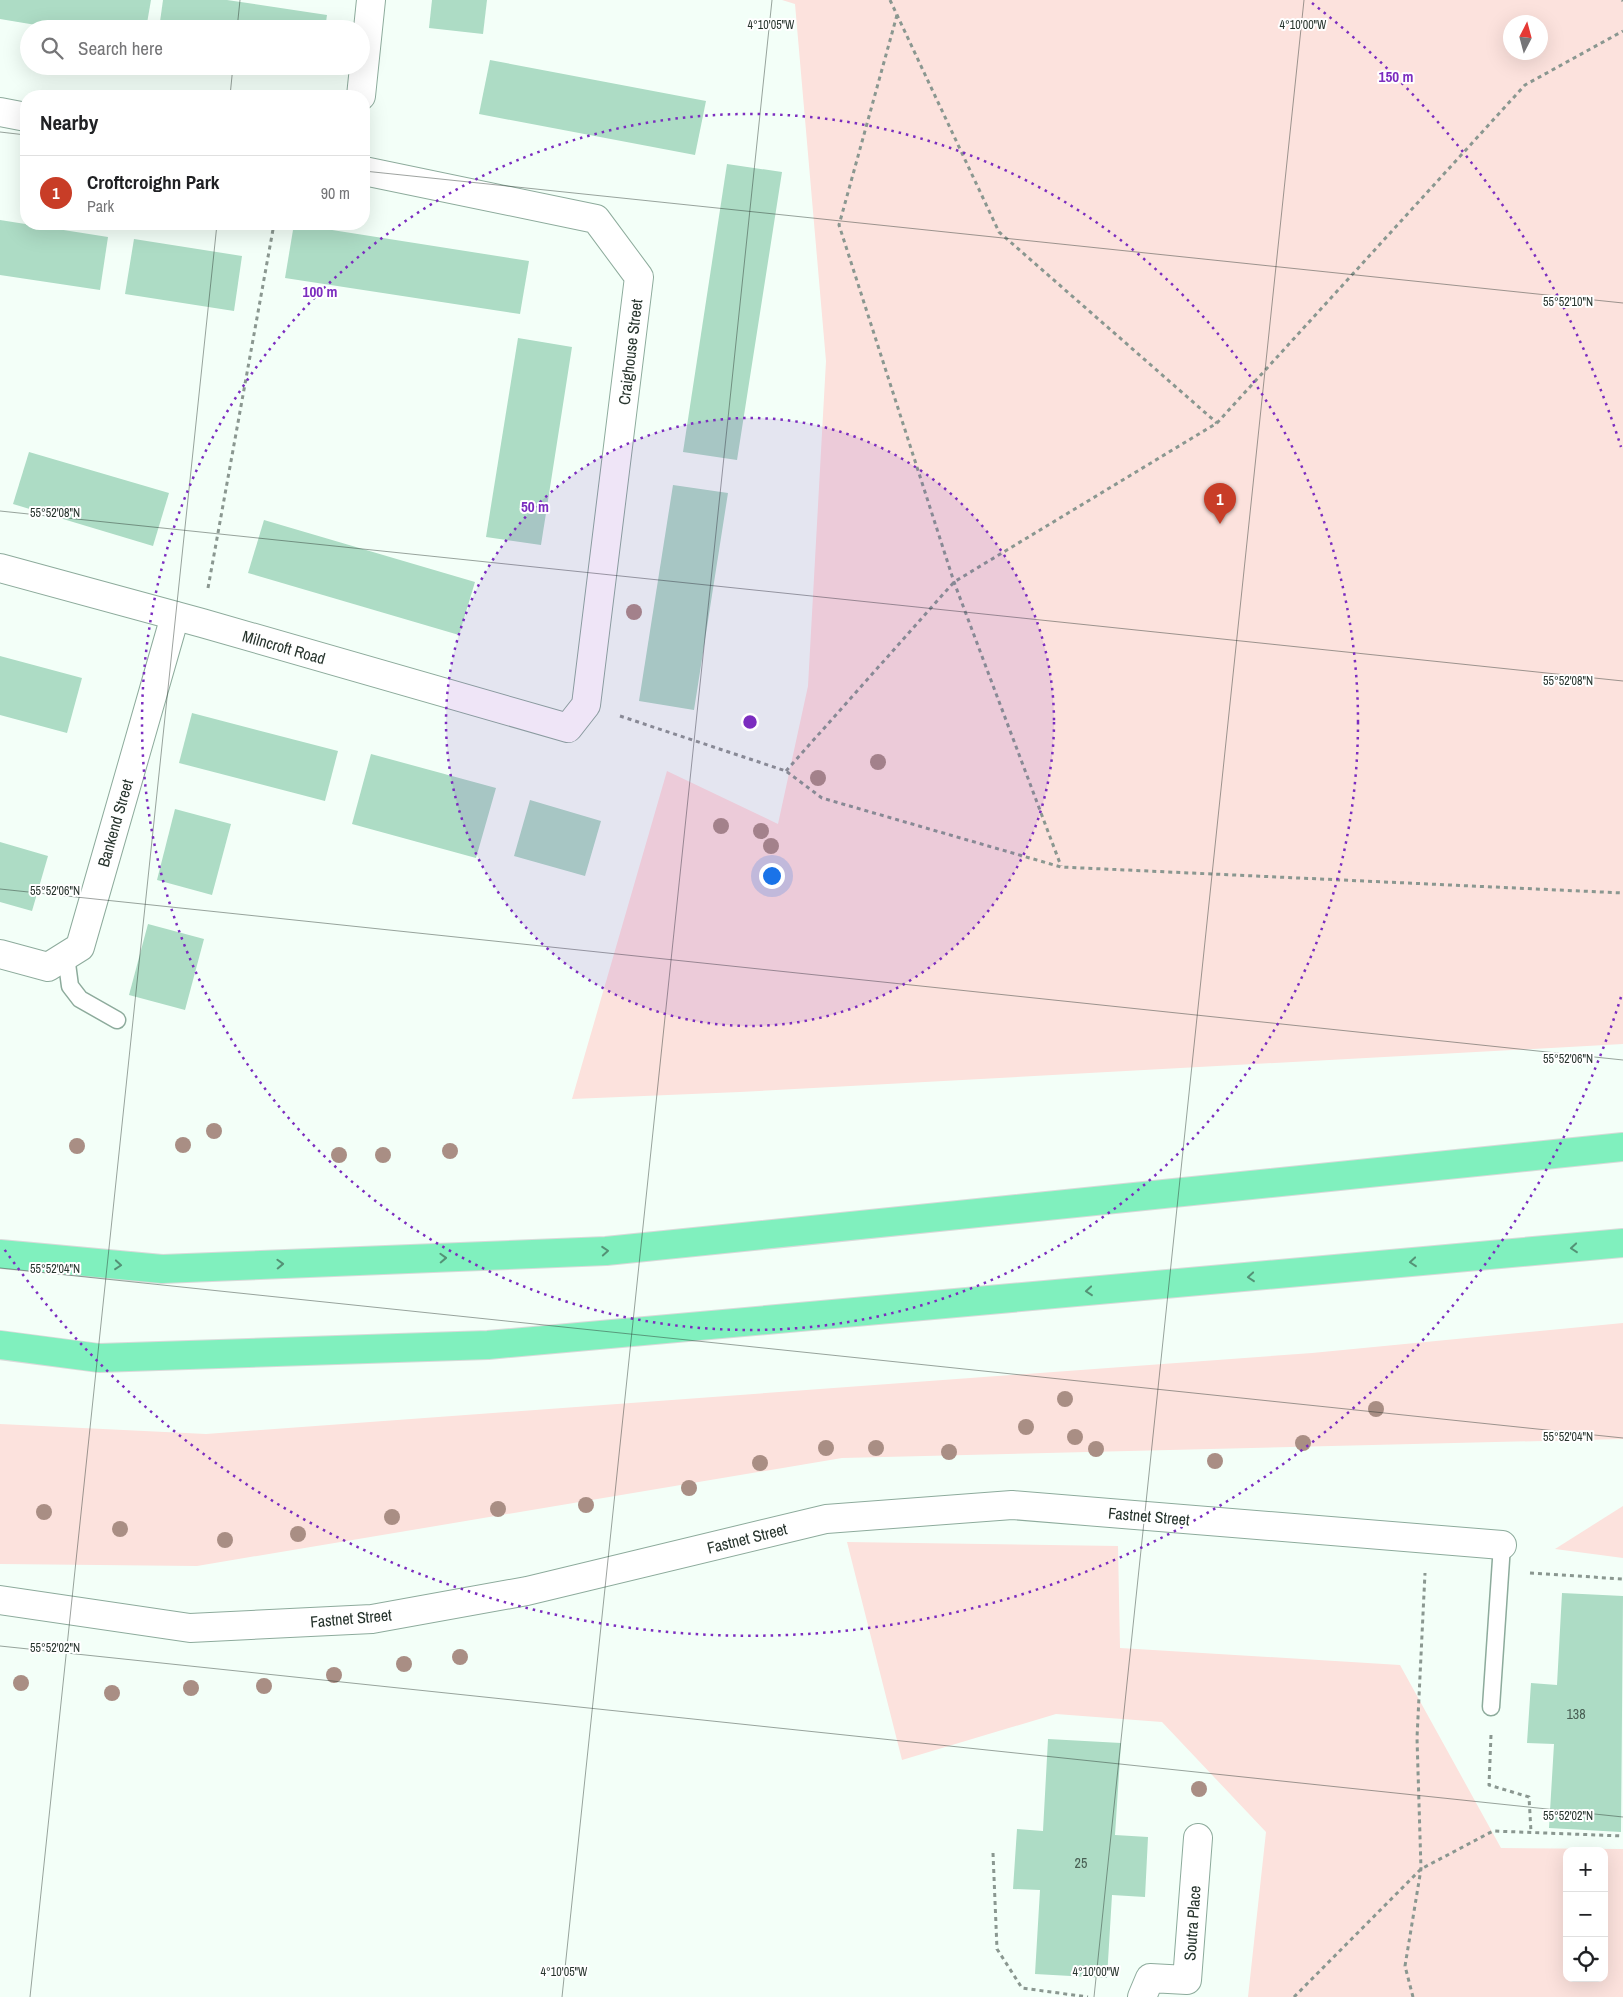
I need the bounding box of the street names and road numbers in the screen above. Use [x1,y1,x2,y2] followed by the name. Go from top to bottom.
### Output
[613,297,647,406] street label: Craighouse Street
[240,625,328,669] street label: Milncroft Road
[92,776,138,870] street label: Bankend Street
[1107,1501,1191,1531] street label: Fastnet Street
[705,1517,790,1559] street label: Fastnet Street
[309,1603,393,1633] street label: Fastnet Street
[1178,1885,1206,1961] street label: Soutra Place

